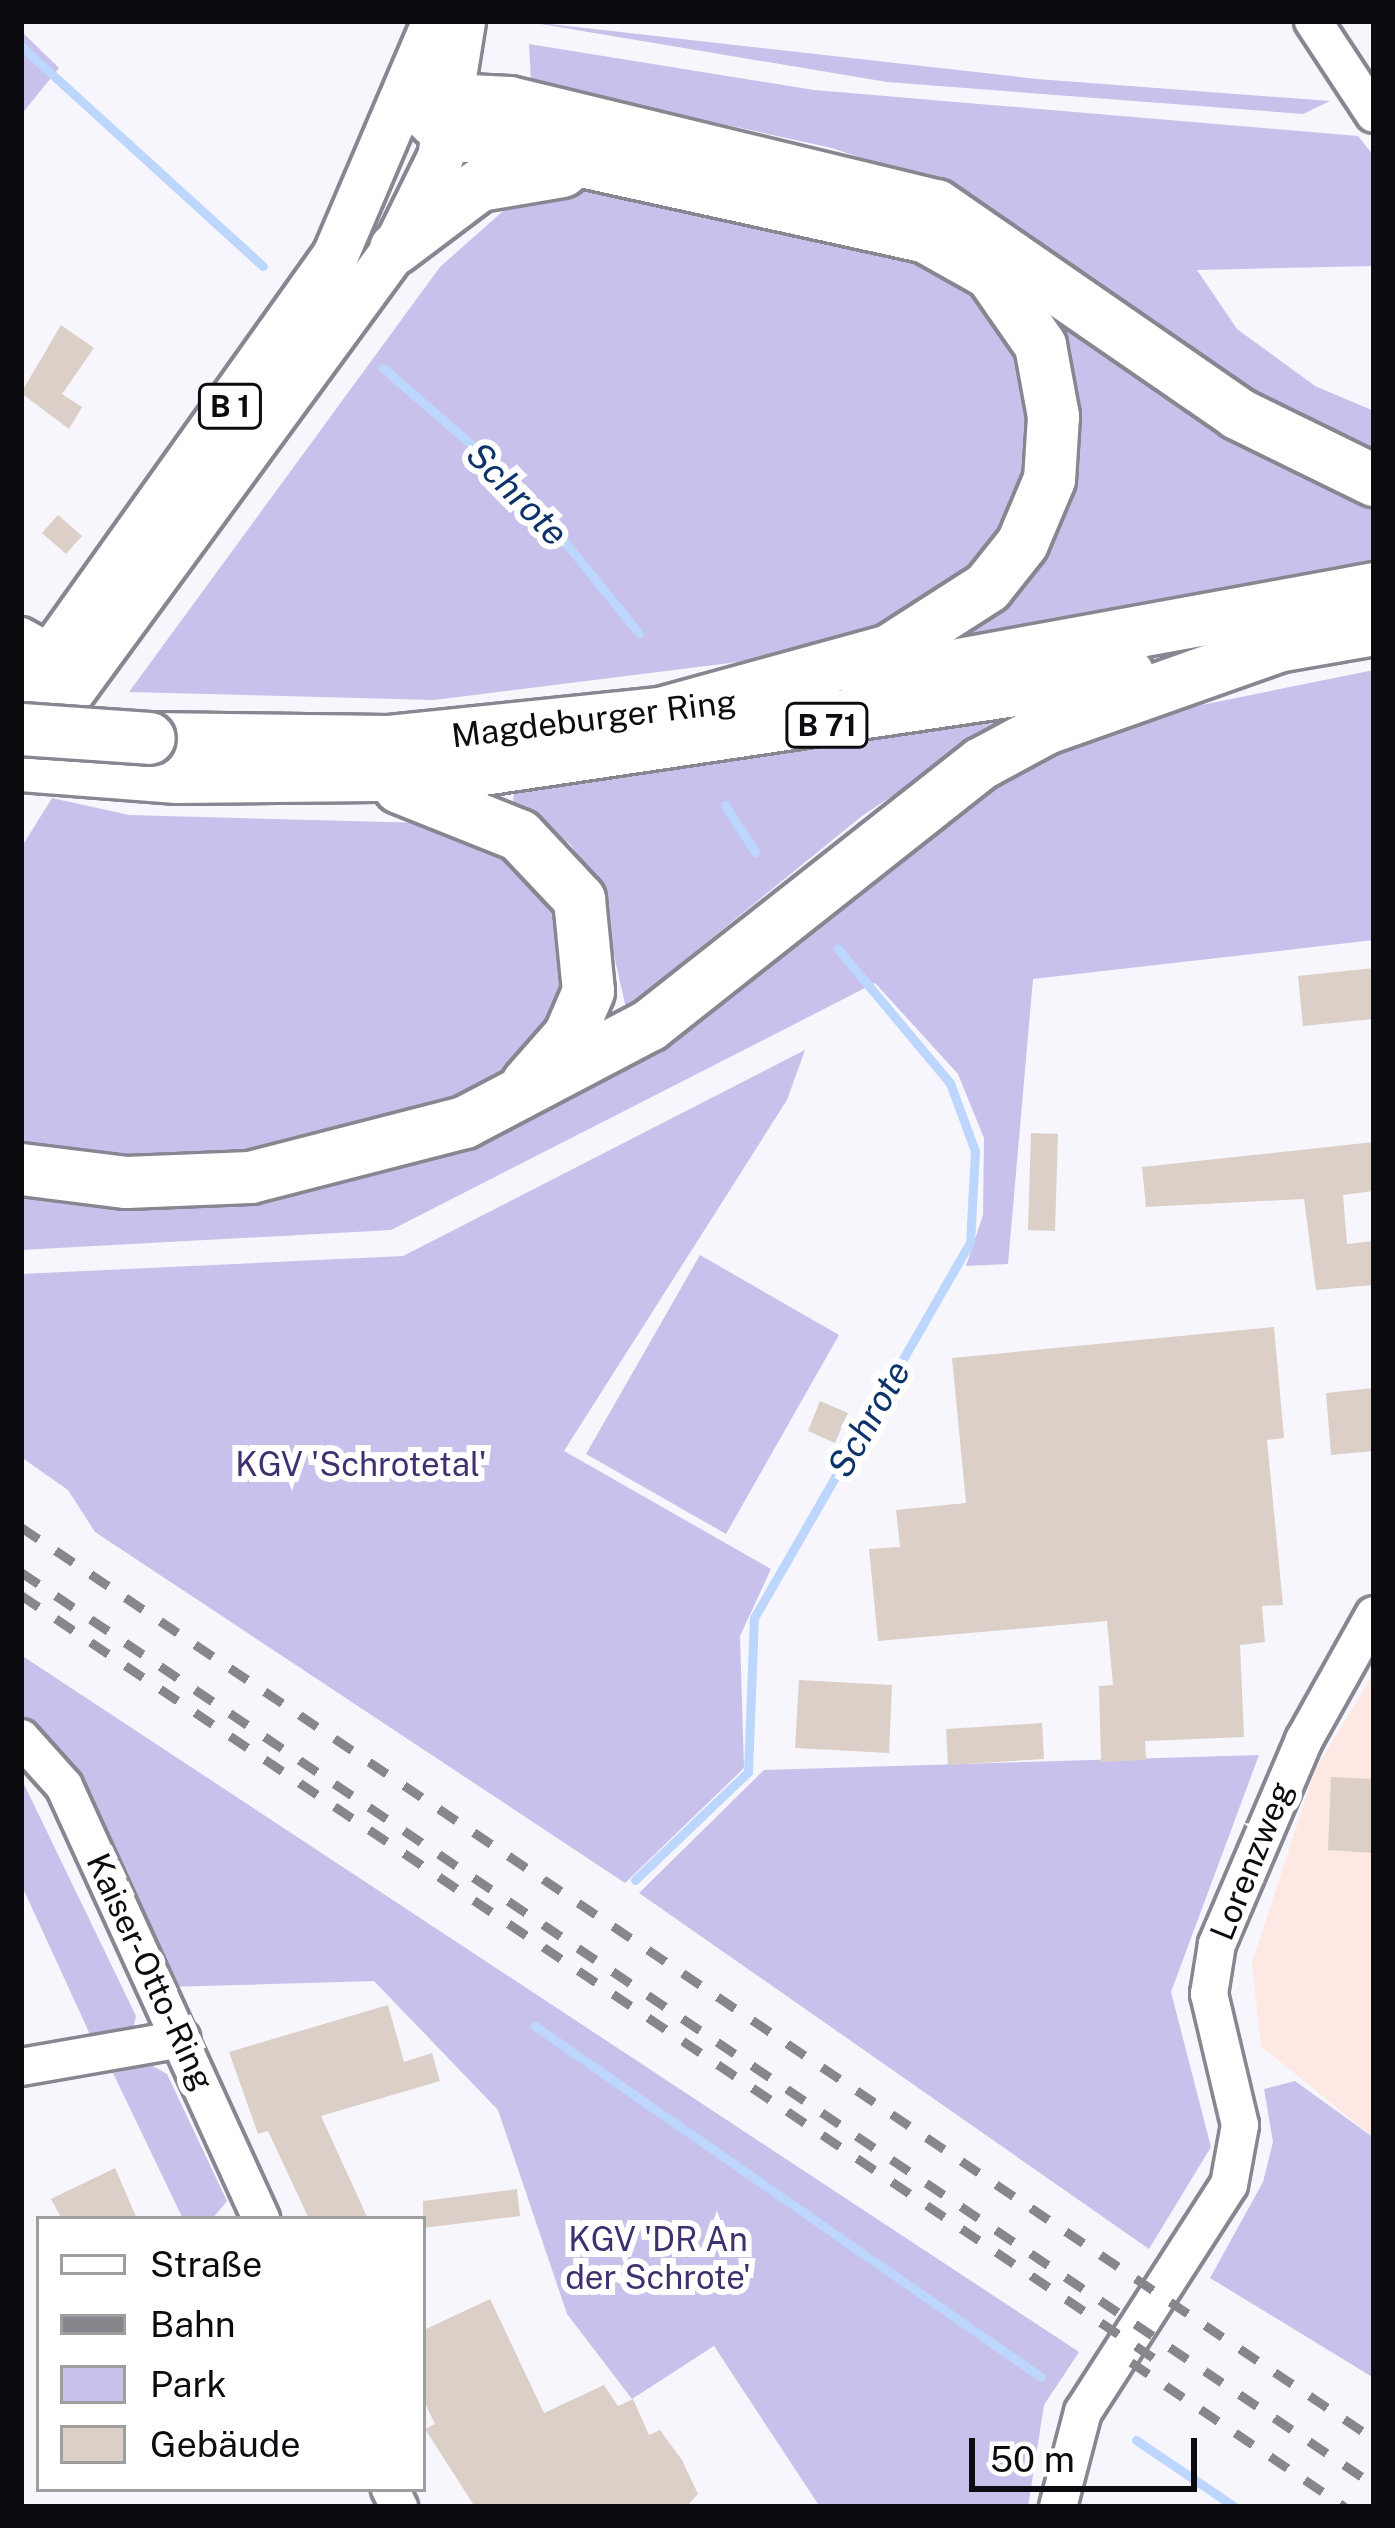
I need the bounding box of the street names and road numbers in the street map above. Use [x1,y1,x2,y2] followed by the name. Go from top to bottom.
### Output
[197,382,263,430] road number: B 1
[449,682,739,756] street label: Magdeburger Ring
[785,701,869,749] road number: B 71
[1202,1776,1302,1946] street label: Lorenzweg
[78,1847,222,2097] street label: Kaiser-Otto-Ring

